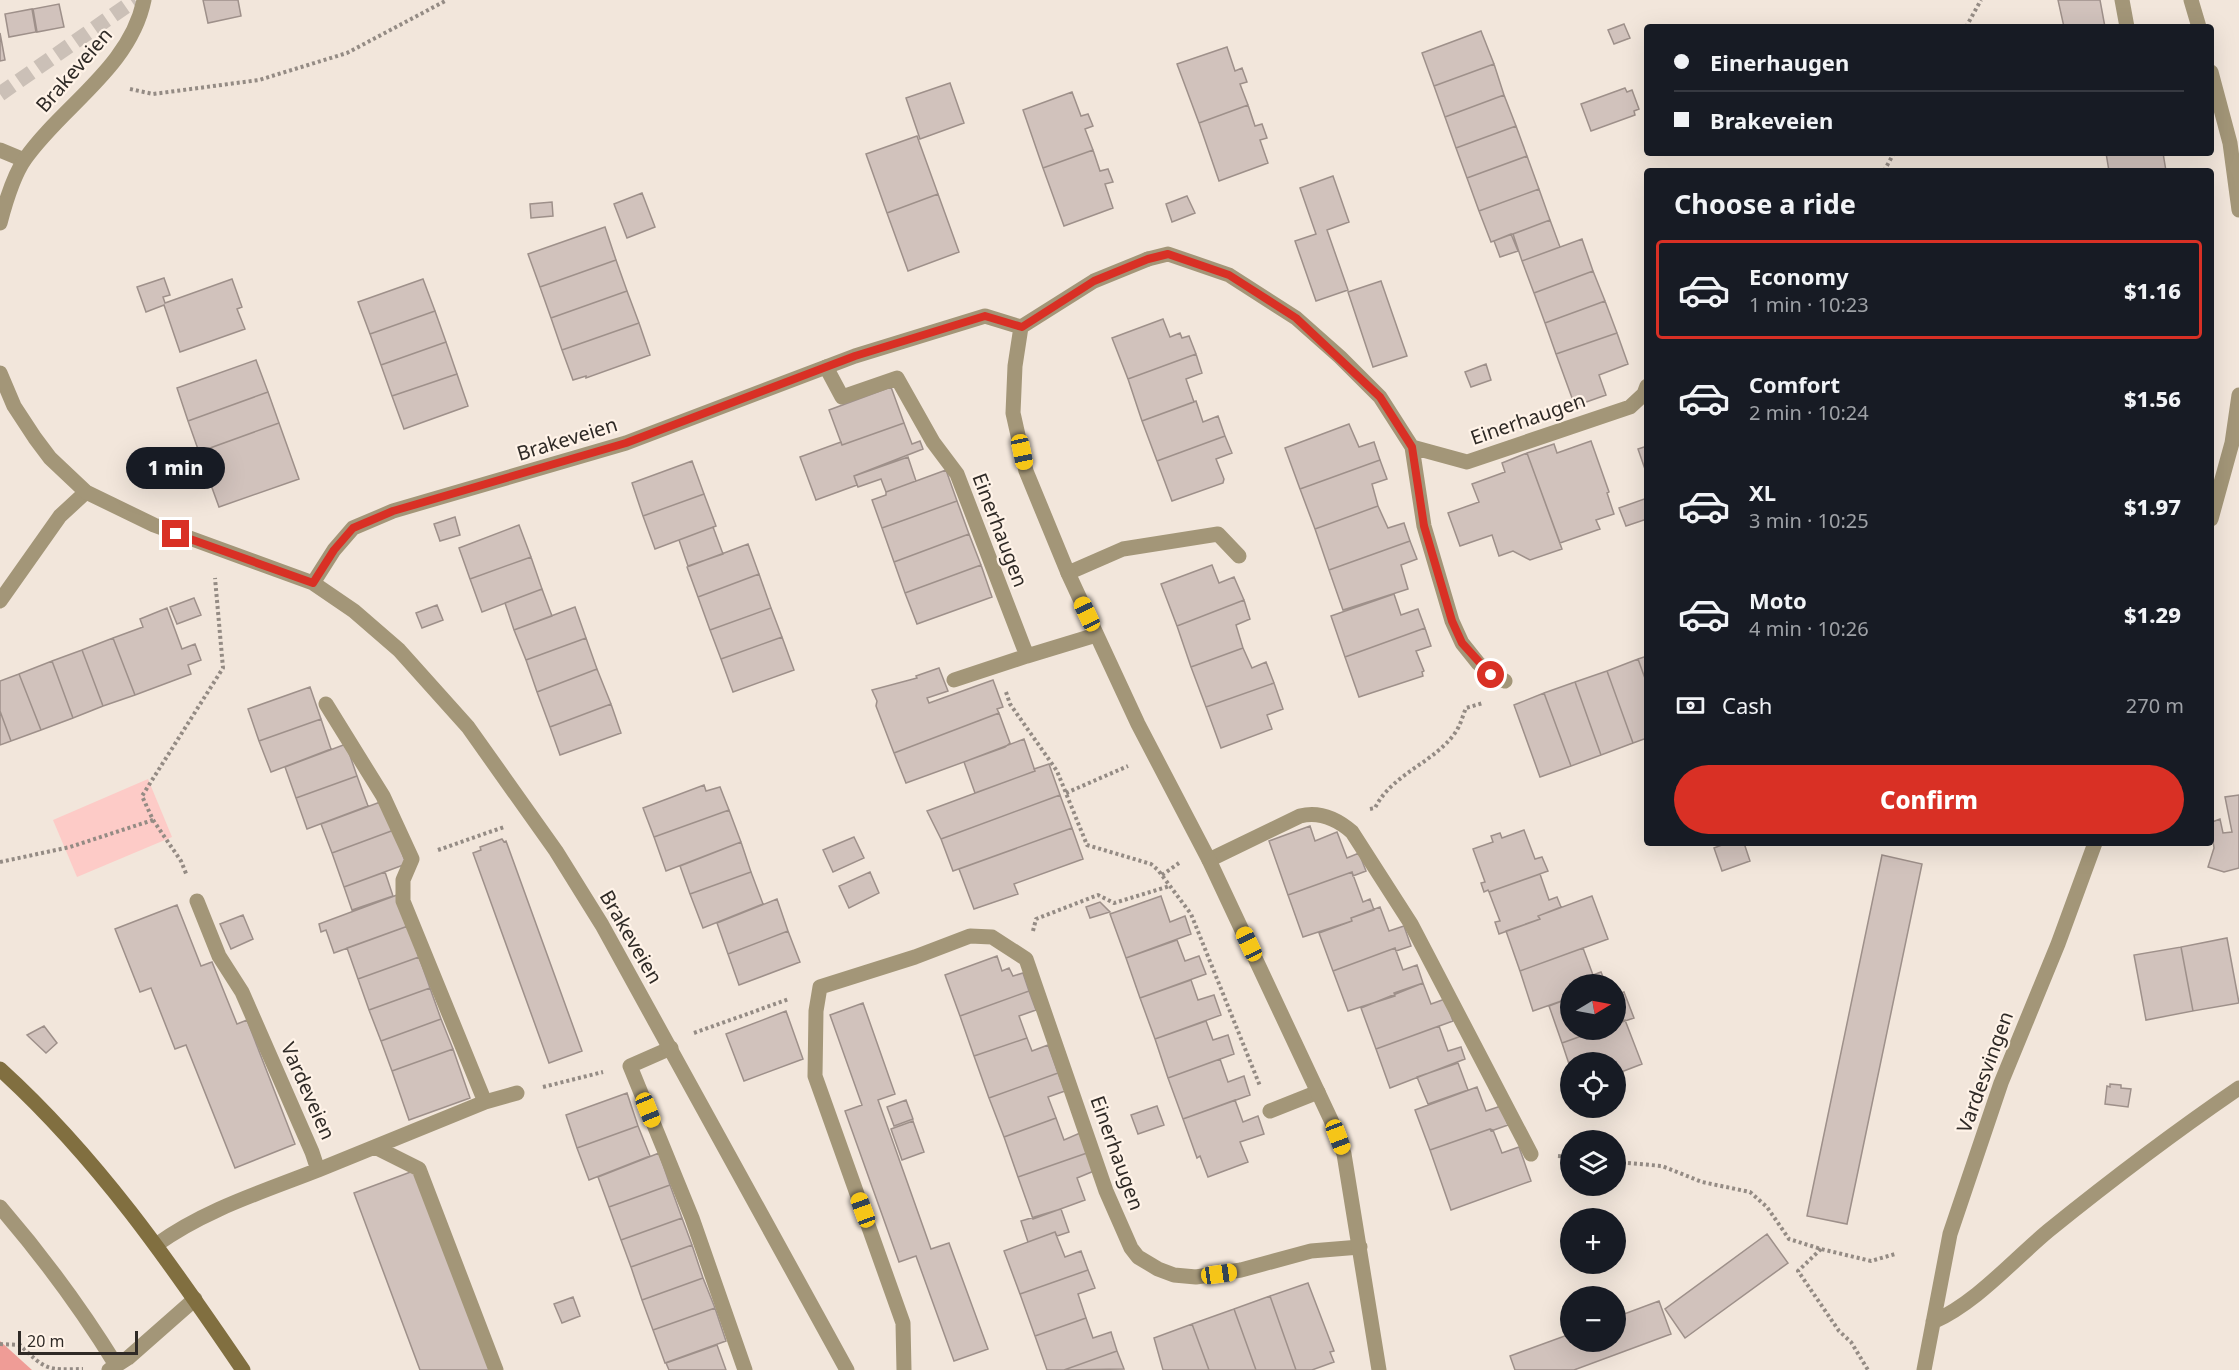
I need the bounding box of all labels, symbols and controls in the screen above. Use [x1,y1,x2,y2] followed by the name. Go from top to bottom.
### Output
[29,22,118,118] street label: Brakeveien
[1710,47,1849,77] text: Einerhaugen
[1710,105,1833,135] text: Brakeveien
[1674,185,1856,222] text: Choose a ride
[1749,261,1848,291] text: Economy
[1677,263,1731,317] icon: car
[2124,275,2181,305] text: $1.16
[1749,291,1869,318] text: 1 min · 10:23
[1749,369,1840,399] text: Comfort
[1677,371,1731,425] icon: car
[2124,383,2181,413] text: $1.56
[1467,386,1589,451] street label: Einerhaugen
[1749,399,1869,426] text: 2 min · 10:24
[513,410,620,467] street label: Brakeveien
[1009,433,1035,471] car
[126,447,225,489] callout: 1 min
[148,454,203,481] text: 1 min
[966,469,1035,591] street label: Einerhaugen
[1749,477,1776,507] text: XL
[1677,479,1731,533] icon: car
[2124,491,2181,521] text: $1.97
[1749,507,1869,534] text: 3 min · 10:25
[162,520,189,547] route end
[1749,585,1807,615] text: Moto
[1677,587,1731,641] icon: car
[1071,594,1103,634] car
[2124,599,2181,629] text: $1.29
[1749,615,1869,642] text: 4 min · 10:26
[1477,661,1504,688] route start
[1674,689,1707,722] icon: cash
[1722,690,1772,720] text: Cash
[2126,692,2184,719] text: 270 m
[1674,765,2184,834] button: Confirm
[594,885,669,988] street label: Brakeveien
[1233,924,1265,964] car
[1560,974,1626,1040] north arrow
[1560,974,1626,1352] map controls
[1950,1007,2019,1136] street label: Vardesvingen
[275,1038,342,1144] street label: Vardeveien
[1560,1052,1626,1118] button: locate
[633,1090,663,1130] car
[1084,1092,1151,1214] street label: Einerhaugen
[1323,1117,1353,1157] car
[1560,1130,1626,1196] button: layers
[848,1190,878,1230] car
[1560,1208,1626,1274] button: +
[1200,1263,1238,1285] car
[1560,1286,1626,1352] button: −
[18,1328,138,1356] scale bar
[27,1330,64,1352] text: 20 m

